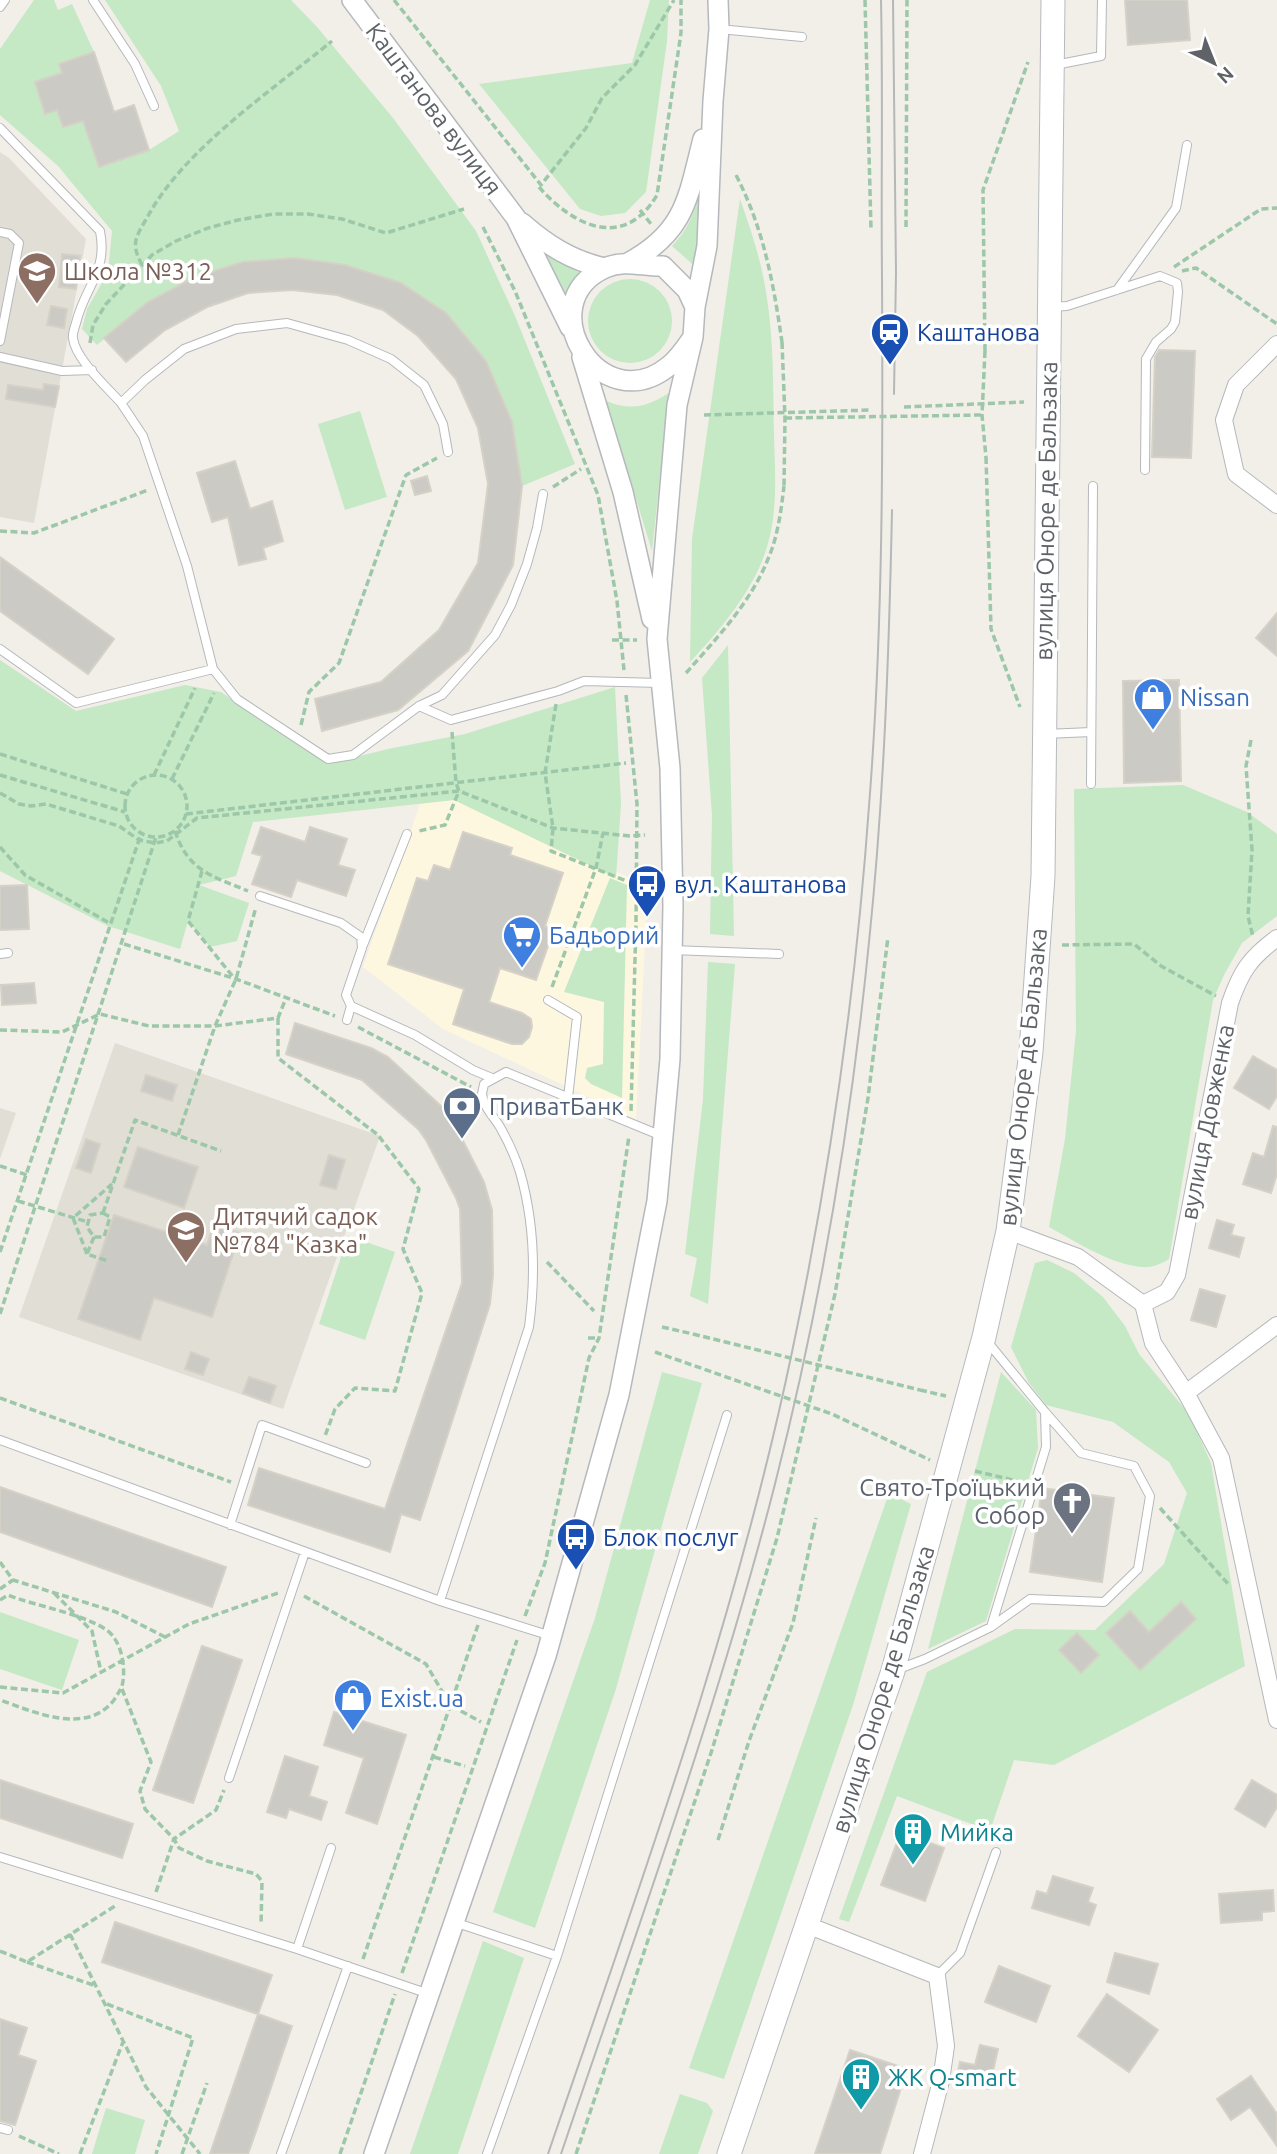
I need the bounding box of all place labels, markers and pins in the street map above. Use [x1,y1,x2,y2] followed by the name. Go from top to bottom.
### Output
[16,250,58,305] school or university icon: Школа №312
[64,258,212,285] place label: Школа №312
[869,311,911,366] station icon: Каштанова
[917,319,1040,346] place label: Каштанова
[1132,676,1174,731] shop icon: Nissan
[1180,684,1250,711] place label: Nissan
[626,863,668,918] bus stop icon: вул. Каштанова
[674,871,847,898] place label: вул. Каштанова
[501,914,543,969] supermarket icon: Бадьорий
[549,922,659,949] place label: Бадьорий
[441,1085,483,1140] bank icon: ПриватБанк
[489,1093,624,1120] place label: ПриватБанк
[213,1203,378,1258] place label: Дитячий садок №784 "Казка"
[165,1209,207,1264] school or university icon: Дитячий садок №784 "Казка"
[859,1474,1045,1529] place label: Свято-Троїцький Собор
[1051,1480,1093,1535] church icon: Свято-Троїцький Собор
[555,1516,597,1571] bus stop icon: Блок послуг
[603,1524,739,1551] place label: Блок послуг
[332,1677,374,1732] shop icon: Exist.ua
[380,1685,464,1712] place label: Exist.ua
[892,1811,934,1866] building icon: Мийка
[940,1819,1014,1846] place label: Мийка
[840,2056,882,2111] building icon: ЖК Q-smart
[888,2064,1017,2091] place label: ЖК Q-smart

